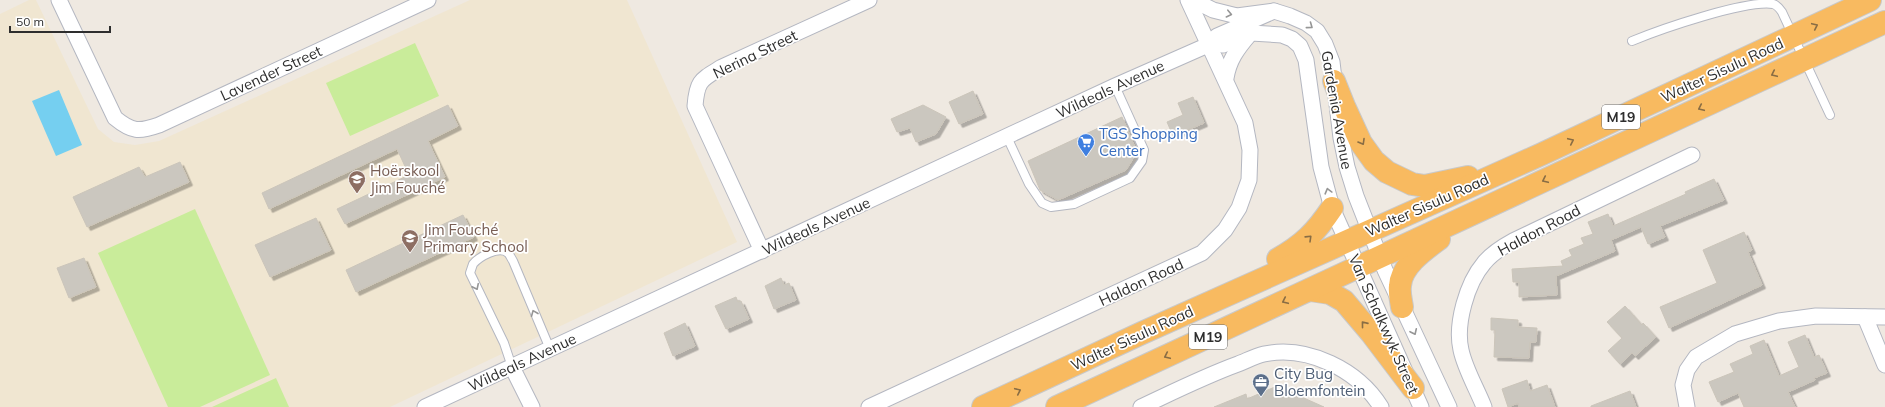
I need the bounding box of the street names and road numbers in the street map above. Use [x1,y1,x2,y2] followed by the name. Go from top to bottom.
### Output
[710,25,800,83] street label: Nerina Street
[1658,33,1786,107] street label: Walter Sisulu Road
[217,41,325,105] street label: Lavender Street
[1317,49,1357,171] street label: Gardenia Avenue
[1053,56,1167,122] street label: Wildeals Avenue
[1602,105,1640,129] road number: M19
[1362,169,1492,241] street label: Walter Sisulu Road
[759,193,873,259] street label: Wildeals Avenue
[1494,200,1584,260] street label: Haldon Road
[1345,251,1423,397] street label: Van Schalkwyk Street
[1096,254,1186,310] street label: Haldon Road
[1068,301,1196,375] street label: Walter Sisulu Road
[1189,325,1227,349] road number: M19
[465,329,579,395] street label: Wildeals Avenue

